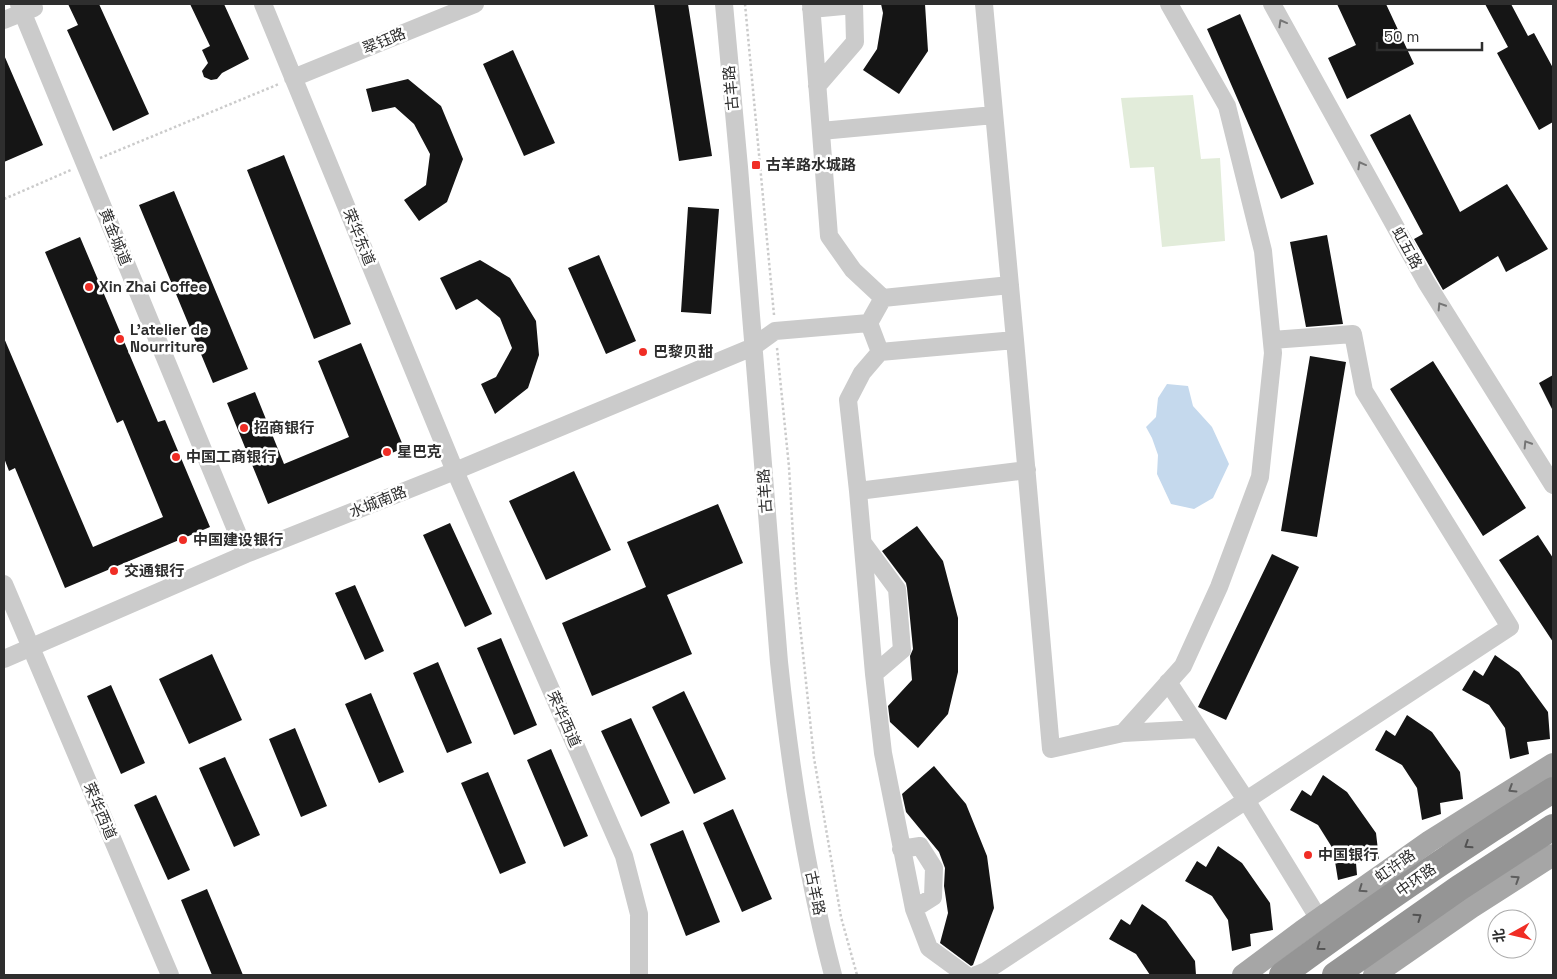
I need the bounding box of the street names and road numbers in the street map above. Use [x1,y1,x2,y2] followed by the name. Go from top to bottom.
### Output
[359,23,408,58] street label: 翠钰路
[719,65,742,111] street label: 古羊路
[95,205,136,268] street label: 黄金城道
[339,205,380,268] street label: 荣华东道
[1388,223,1427,272] street label: 虹五路
[753,468,776,514] street label: 古羊路
[346,481,409,522] street label: 水城南路
[544,688,585,750] street label: 荣华西道
[80,779,121,842] street label: 荣华西道
[1371,845,1419,886] street label: 虹许路
[1392,859,1440,900] street label: 中环路
[802,869,829,917] street label: 古羊路

